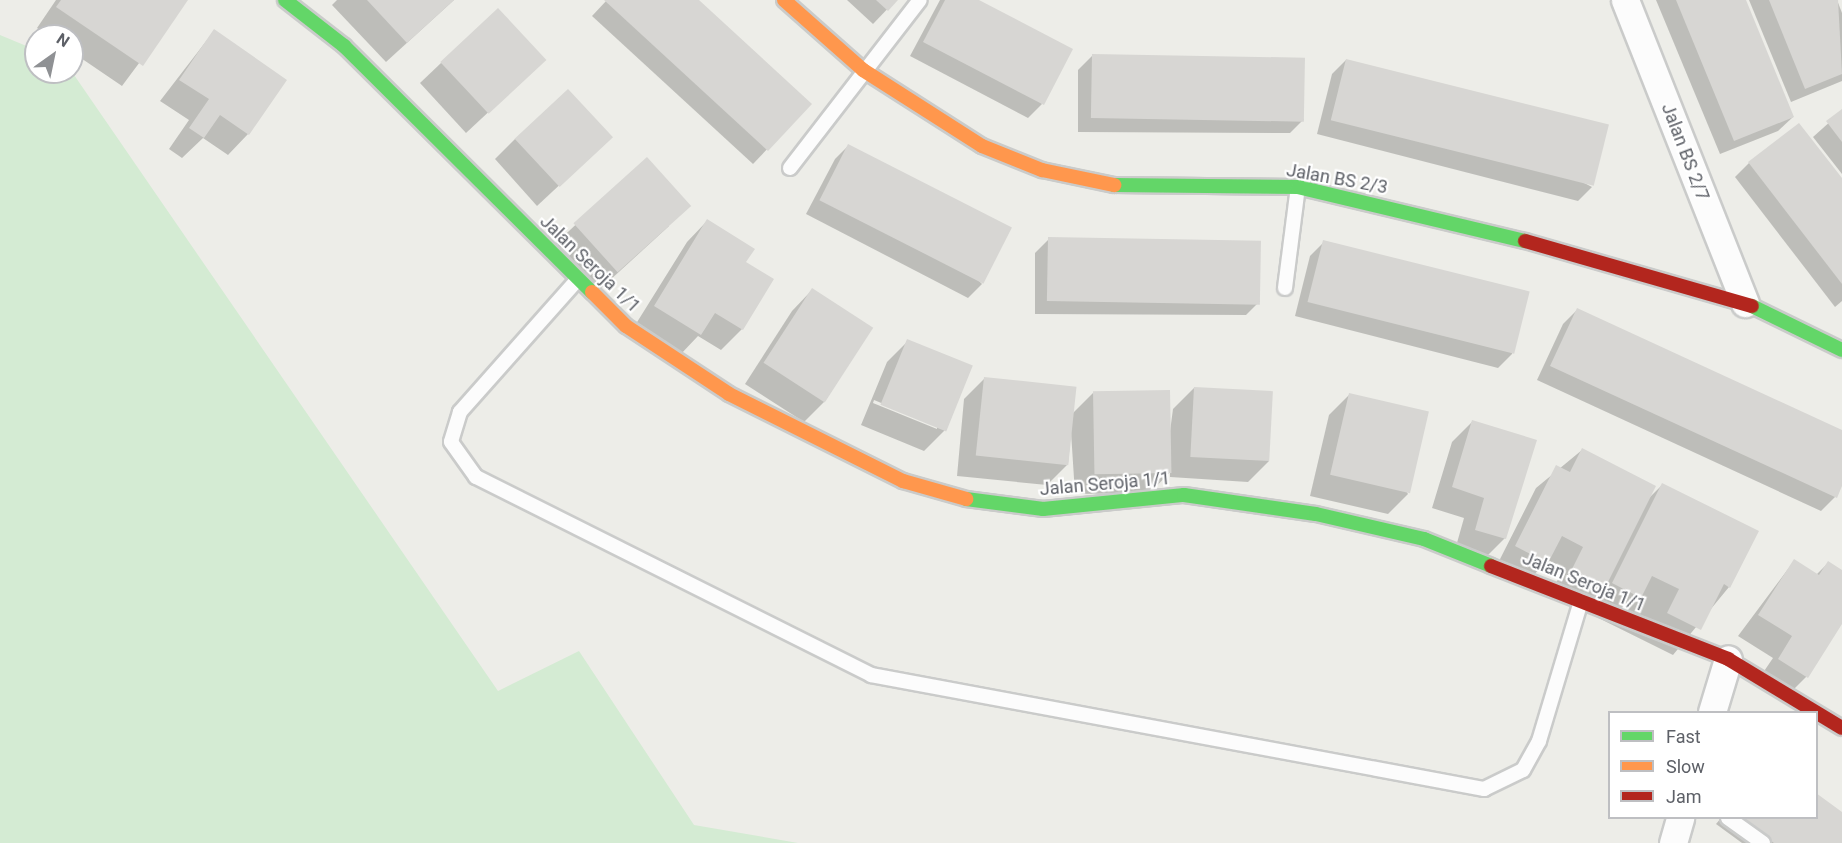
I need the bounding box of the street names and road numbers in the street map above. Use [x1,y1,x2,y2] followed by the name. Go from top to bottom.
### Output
[1657,100,1713,204] street label: Jalan BS 2/7
[1285,159,1389,199] street label: Jalan BS 2/3
[535,211,645,317] street label: Jalan Seroja 1/1
[1039,468,1171,500] street label: Jalan Seroja 1/1
[1519,547,1649,617] street label: Jalan Seroja 1/1

